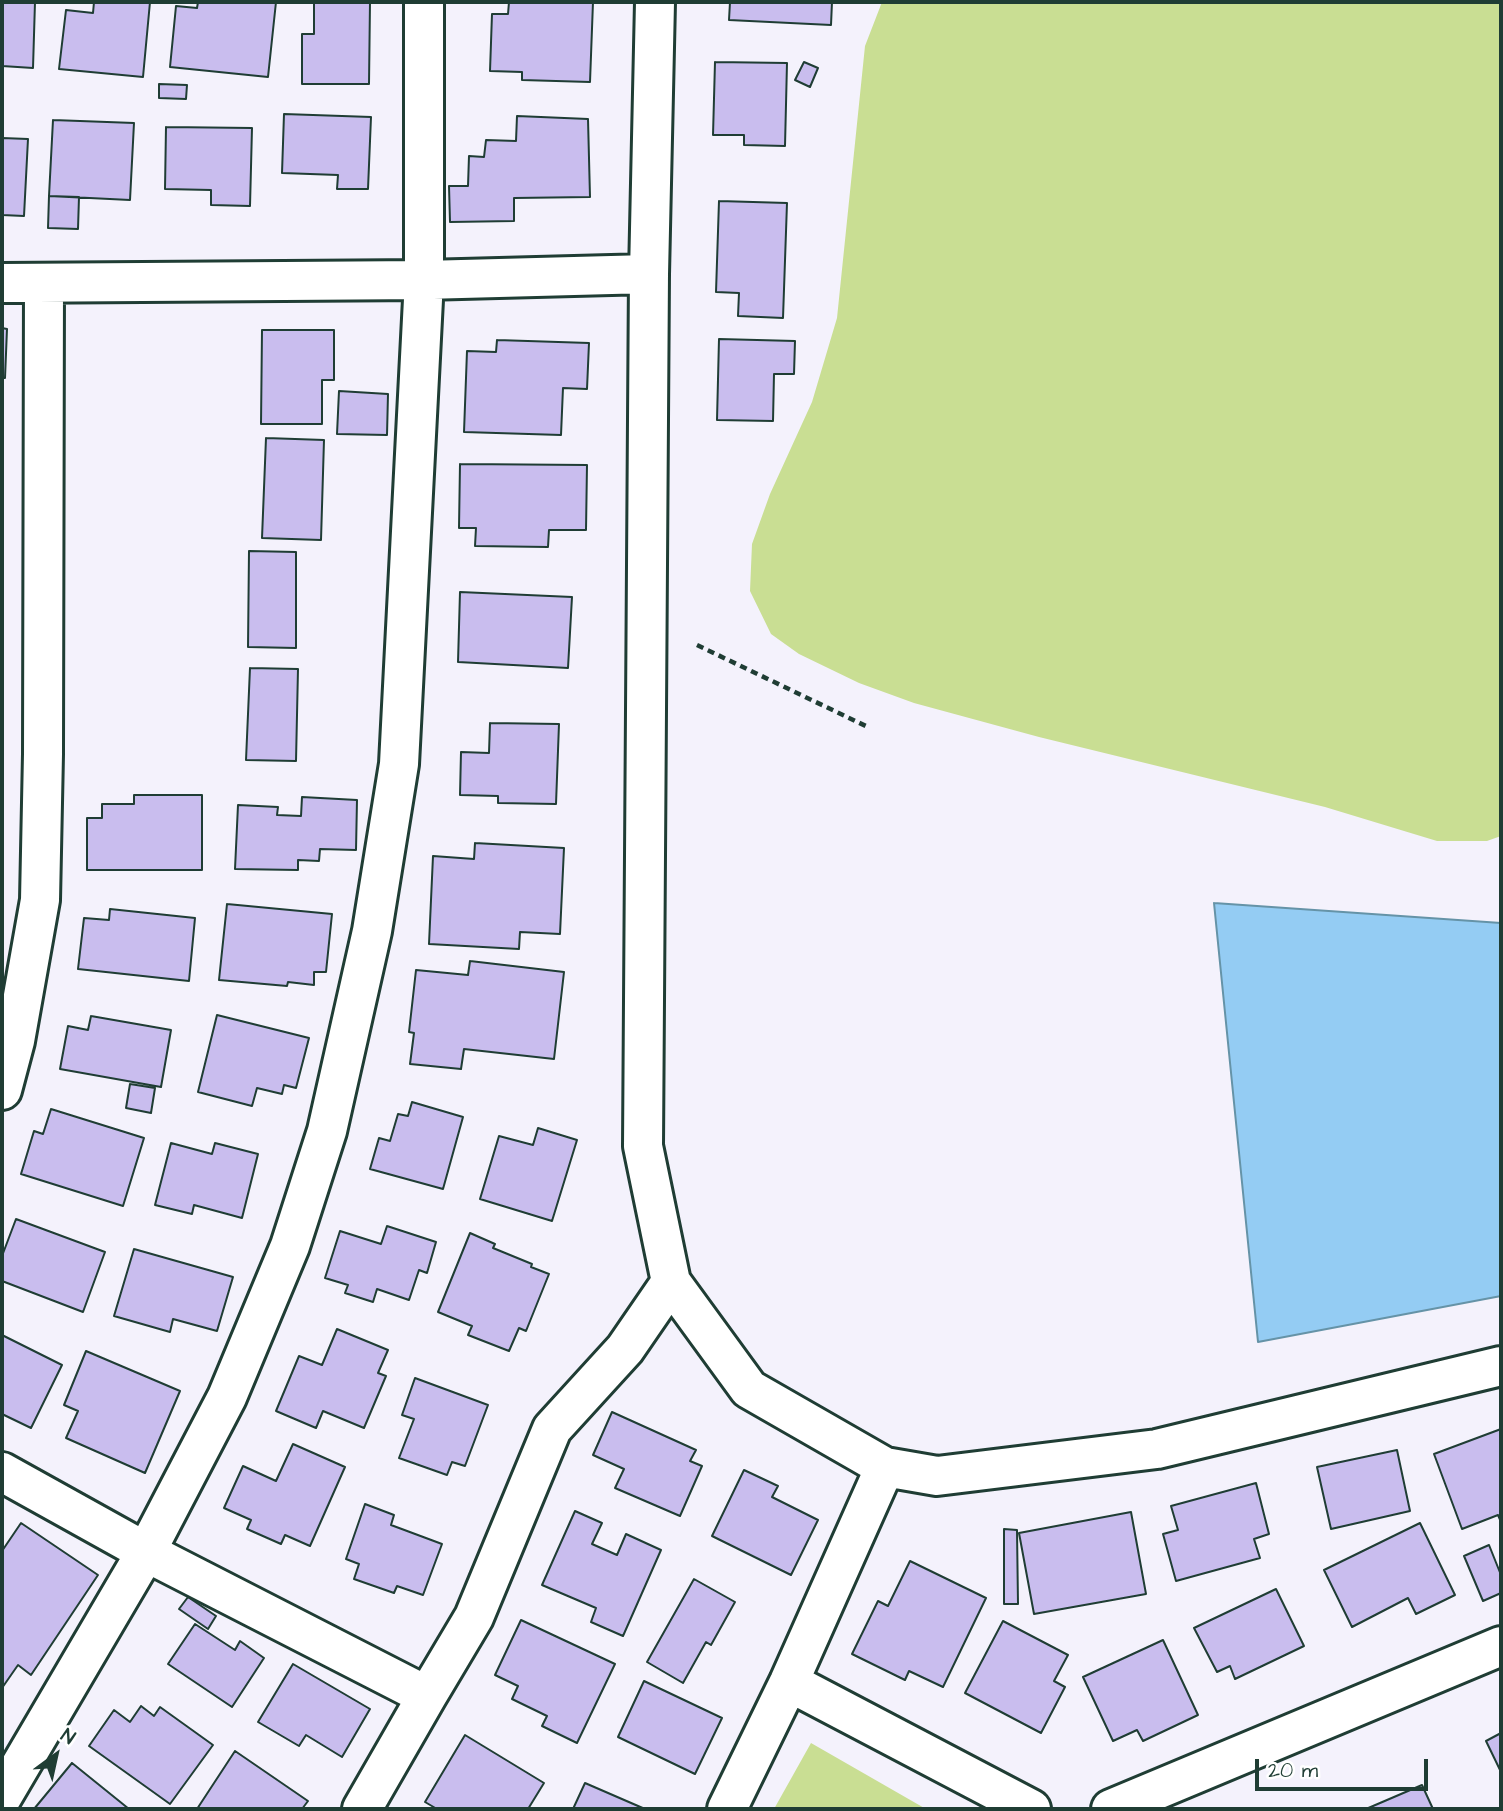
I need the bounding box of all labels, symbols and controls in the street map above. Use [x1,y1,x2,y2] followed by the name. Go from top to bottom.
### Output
[21,1720,91,1790] north arrow
[55,1722,80,1752] text: N
[1258,1744,1431,1788] scale bar
[1268,1756,1318,1785] text: 20 m

